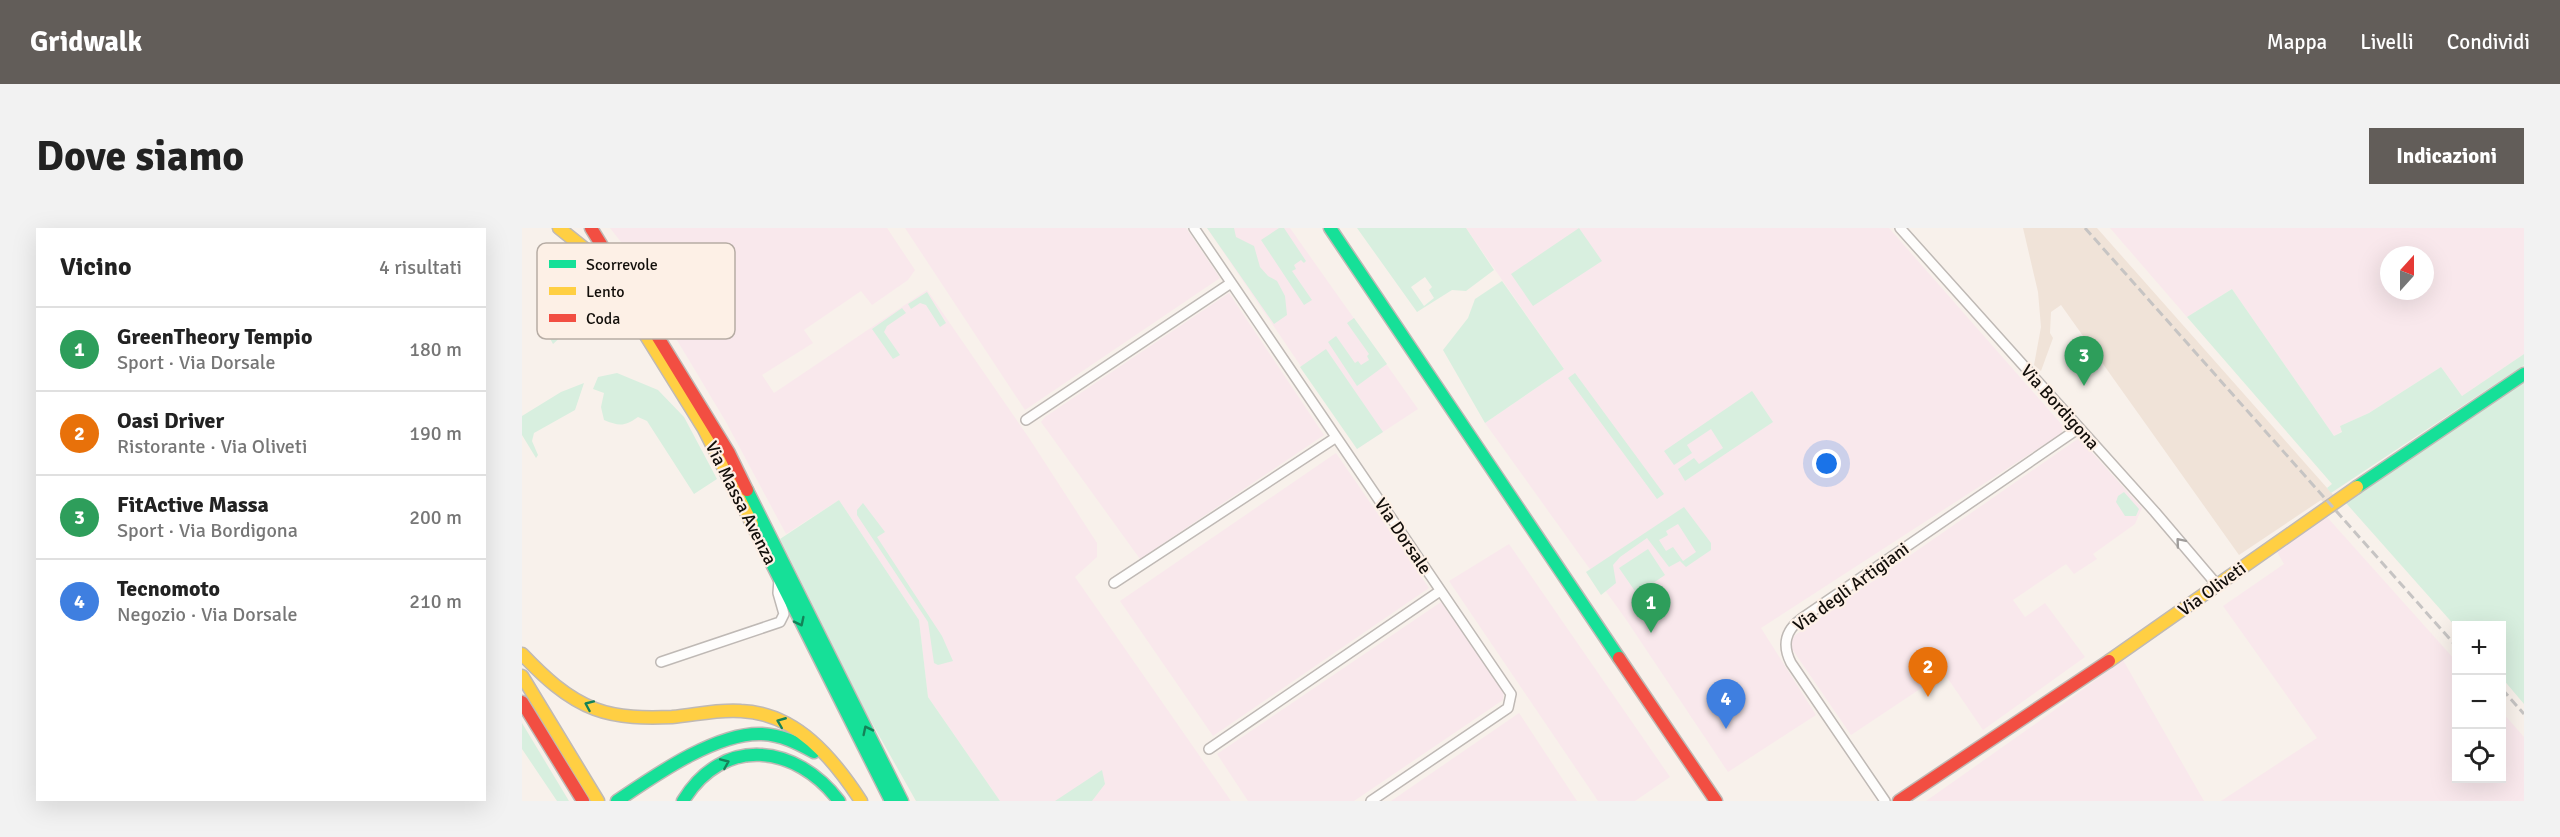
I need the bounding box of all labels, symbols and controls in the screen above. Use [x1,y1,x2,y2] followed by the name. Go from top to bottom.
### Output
[30,25,142,59] text: Gridwalk
[2267,29,2327,55] text: Mappa
[2360,29,2414,55] text: Livelli
[2447,29,2530,55] text: Condividi
[2369,128,2524,184] button: Indicazioni
[36,131,244,182] text: Dove siamo
[537,243,735,339] legend
[2380,246,2434,300] north arrow
[60,251,132,283] text: Vicino
[379,255,462,280] text: 4 risultati
[586,255,658,275] text: Scorrevole
[586,282,624,302] text: Lento
[586,309,620,329] text: Coda
[117,323,312,350] text: GreenTheory Tempio
[2064,336,2104,386] pin: 3
[74,337,85,362] text: 1
[409,337,462,362] text: 180 m
[117,350,276,375] text: Sport · Via Dorsale
[2016,360,2104,454] street label: Via Bordigona
[117,407,224,434] text: Oasi Driver
[74,421,85,446] text: 2
[409,421,462,446] text: 190 m
[117,434,307,459] text: Ristorante · Via Oliveti
[700,438,782,568] street label: Via Massa Avenza
[1812,449,1841,478] your location
[117,491,269,518] text: FitActive Massa
[1370,494,1436,578] street label: Via Dorsale
[74,505,85,530] text: 3
[409,505,462,530] text: 200 m
[117,518,298,543] text: Sport · Via Bordigona
[1789,538,1913,636] street label: Via degli Artigiani
[2176,538,2187,549] one-way arrow
[2174,557,2250,621] street label: Via Oliveti
[117,575,220,602] text: Tecnomoto
[1632,584,1670,633] pin: 1
[74,589,85,614] text: 4
[409,589,462,614] text: 210 m
[117,602,298,627] text: Negozio · Via Dorsale
[793,616,805,627] one-way arrow
[2452,621,2506,783] map controls
[2452,621,2506,675] button: +
[1908,648,1948,697] pin: 2
[2452,675,2506,729] button: −
[1706,680,1746,729] pin: 4
[585,701,596,713] one-way arrow
[776,717,787,729] one-way arrow
[863,725,874,736] one-way arrow
[2452,729,2506,783] button: locate
[719,758,730,770] one-way arrow

